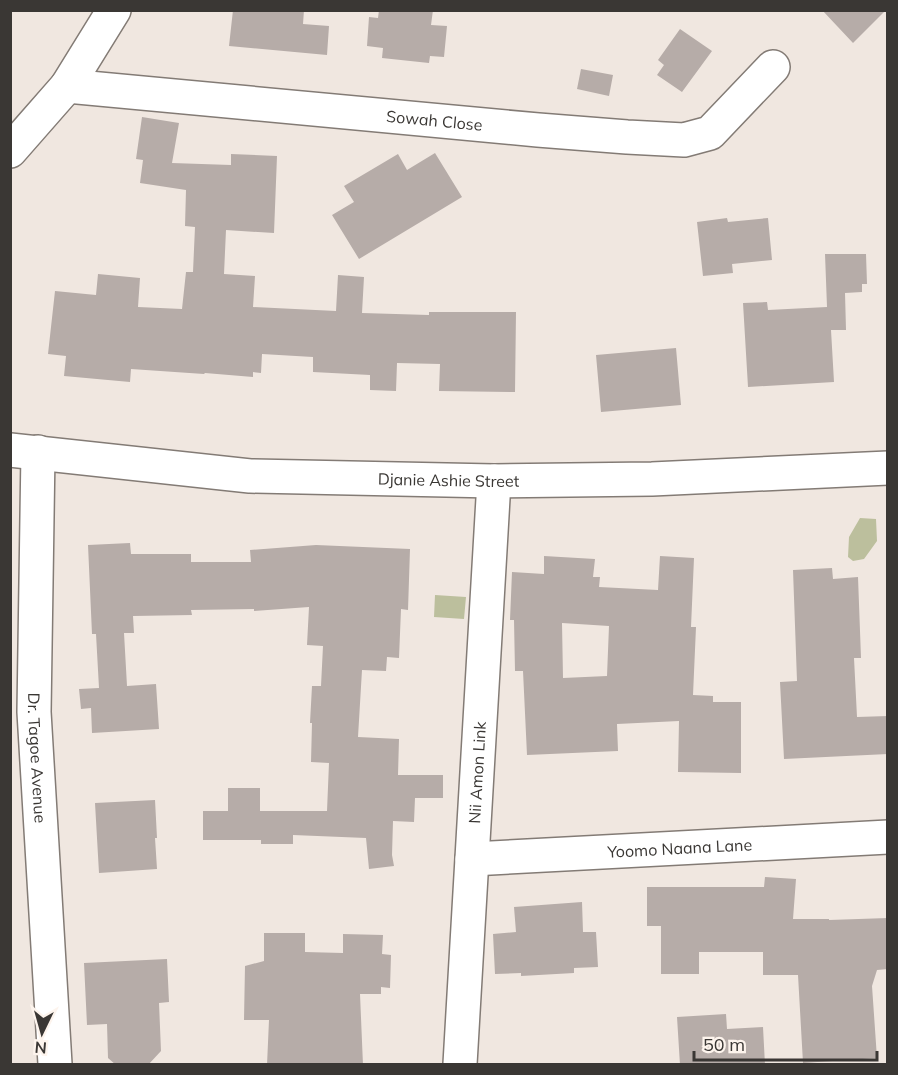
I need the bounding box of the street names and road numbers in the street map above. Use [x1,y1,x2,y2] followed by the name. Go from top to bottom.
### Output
[385,106,483,135] street label: Sowah Close
[378,469,520,491] street label: Djanie Ashie Street
[24,692,51,824] street label: Dr. Tagoe Avenue
[464,720,490,824] street label: Nii Amon Link
[606,834,753,862] street label: Yoomo Naana Lane

